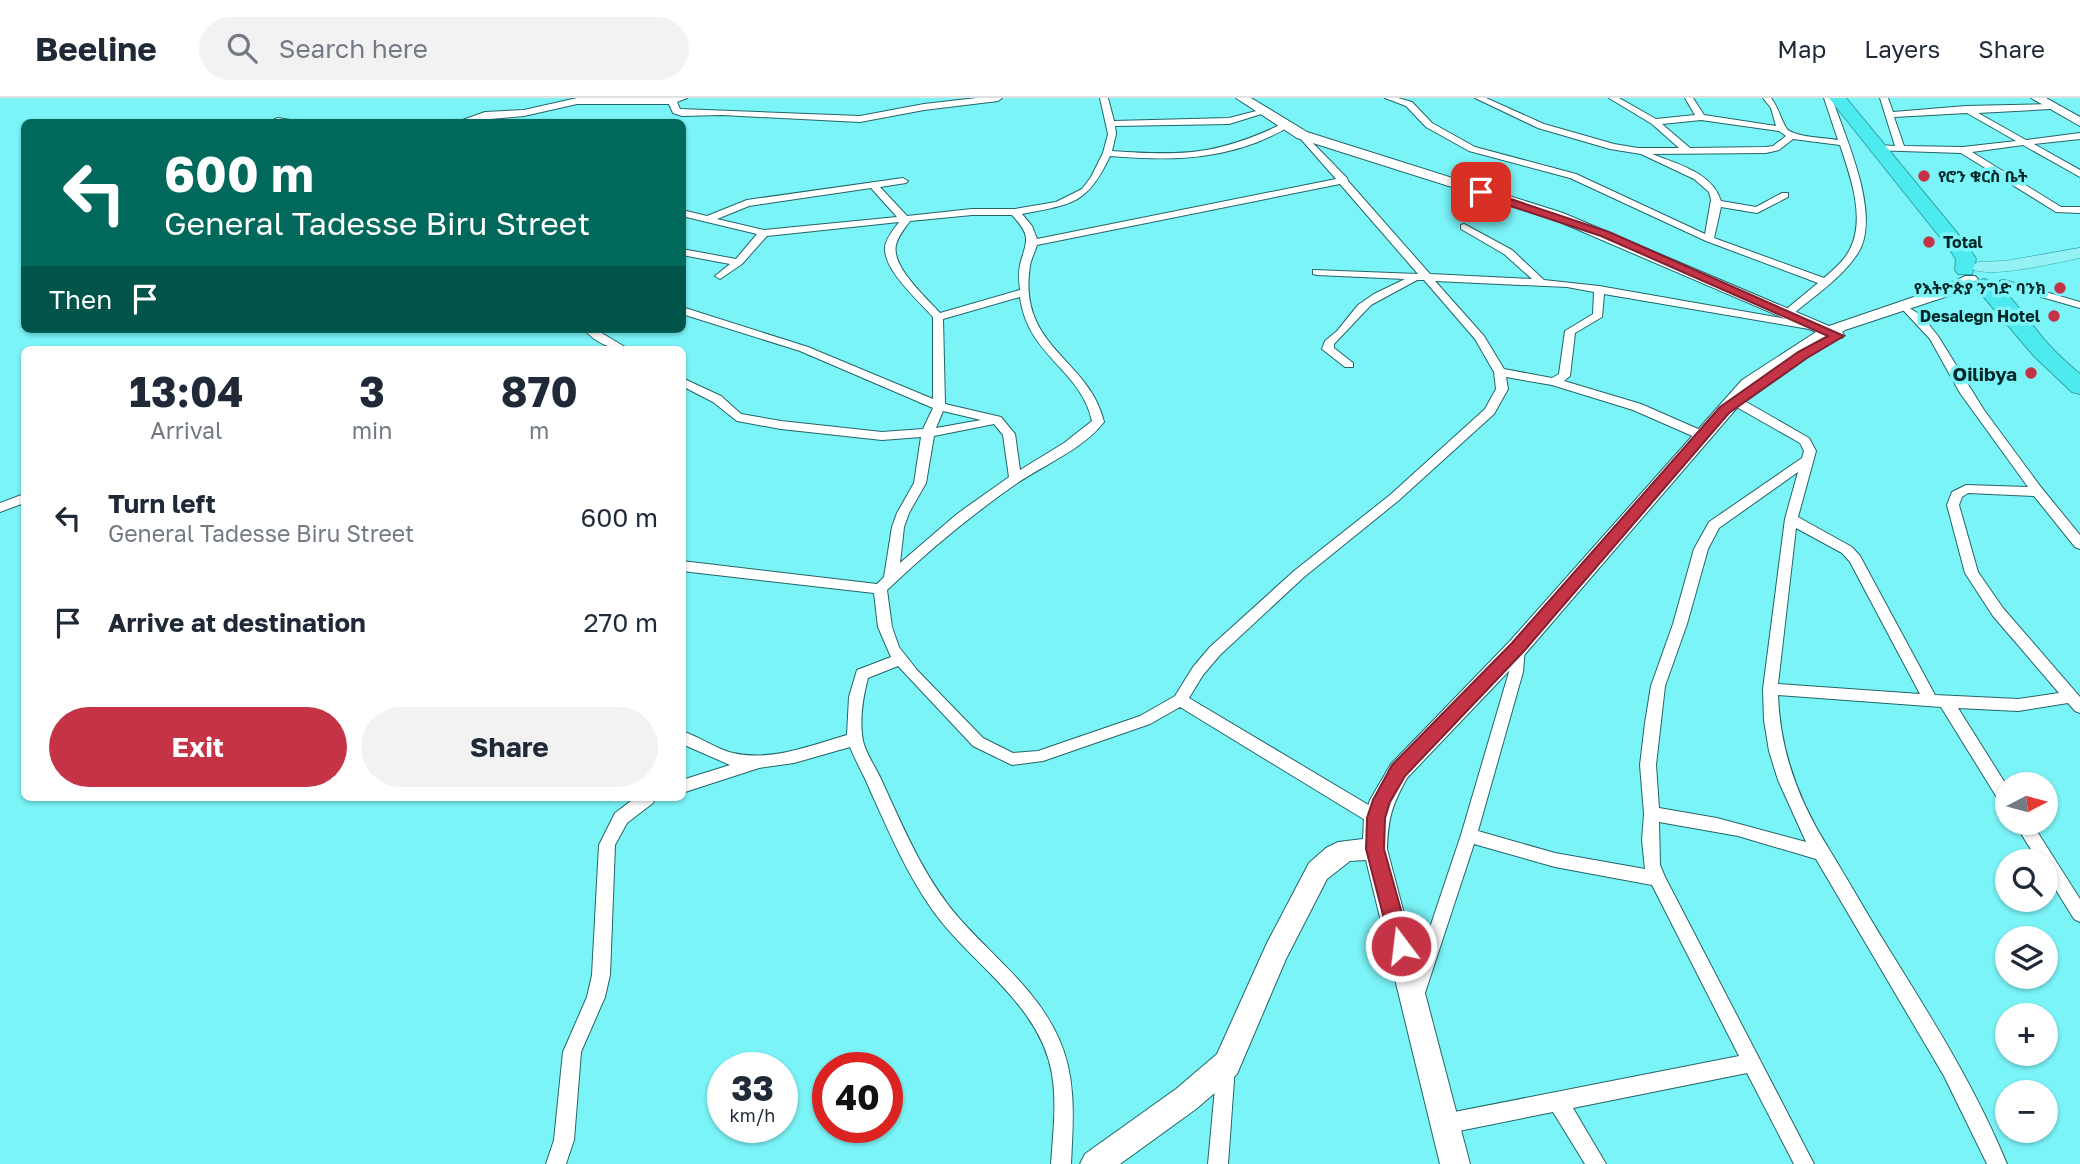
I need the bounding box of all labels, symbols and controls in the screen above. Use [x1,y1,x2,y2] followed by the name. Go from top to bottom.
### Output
[199,17,689,80] search box
[35,29,157,68] text: Beeline
[223,29,261,67] icon: search
[279,33,428,64] text: Search here
[1777,34,1826,63] text: Map
[1864,34,1940,63] text: Layers
[1978,34,2045,63] text: Share
[164,144,314,203] text: 600 m
[49,147,140,238] icon: left
[1451,162,1511,222] pin
[1938,166,2028,186] place label: የሮን ቁርስ ቤት
[1916,168,1932,184] marker: የሮን ቁርስ ቤት
[1462,173,1500,211] icon: arrive
[164,204,590,242] text: General Tadesse Biru Street
[1943,232,1983,252] place label: Total
[1921,234,1937,250] marker: Total
[1914,278,2046,298] place label: የእትዮጵያ ንግድ ባንክ
[126,280,164,318] icon: arrive
[2052,280,2068,296] marker: የእትዮጵያ ንግድ ባንክ
[49,284,112,315] text: Then
[1920,306,2041,326] place label: Desalegn Hotel
[2046,308,2062,324] marker: Desalegn Hotel
[1953,362,2017,385] place label: Oilibya
[2023,365,2039,381] marker: Oilibya
[129,366,244,416] text: 13:04
[359,366,385,416] text: 3
[501,366,578,416] text: 870
[150,416,222,444] text: Arrival
[352,416,392,444] text: min
[529,416,549,444] text: m
[108,488,216,519] text: Turn left
[49,499,87,537] icon: left
[581,502,658,533] text: 600 m
[108,519,414,547] text: General Tadesse Biru Street
[49,604,87,642] icon: arrive
[108,607,366,638] text: Arrive at destination
[584,607,658,638] text: 270 m
[49,707,347,787] button: Exit
[361,707,658,787] button: Share
[1995,772,2058,835] north arrow
[1995,772,2058,1143] map controls
[1995,849,2058,912] button: search
[1364,909,1438,983] position arrow
[1995,926,2058,989] button: layers
[1995,1003,2058,1066] button: +
[812,1052,903,1143] speed limit sign: 40
[731,1067,774,1109] text: 33
[1995,1080,2058,1143] button: −
[730,1104,775,1126] text: km/h

